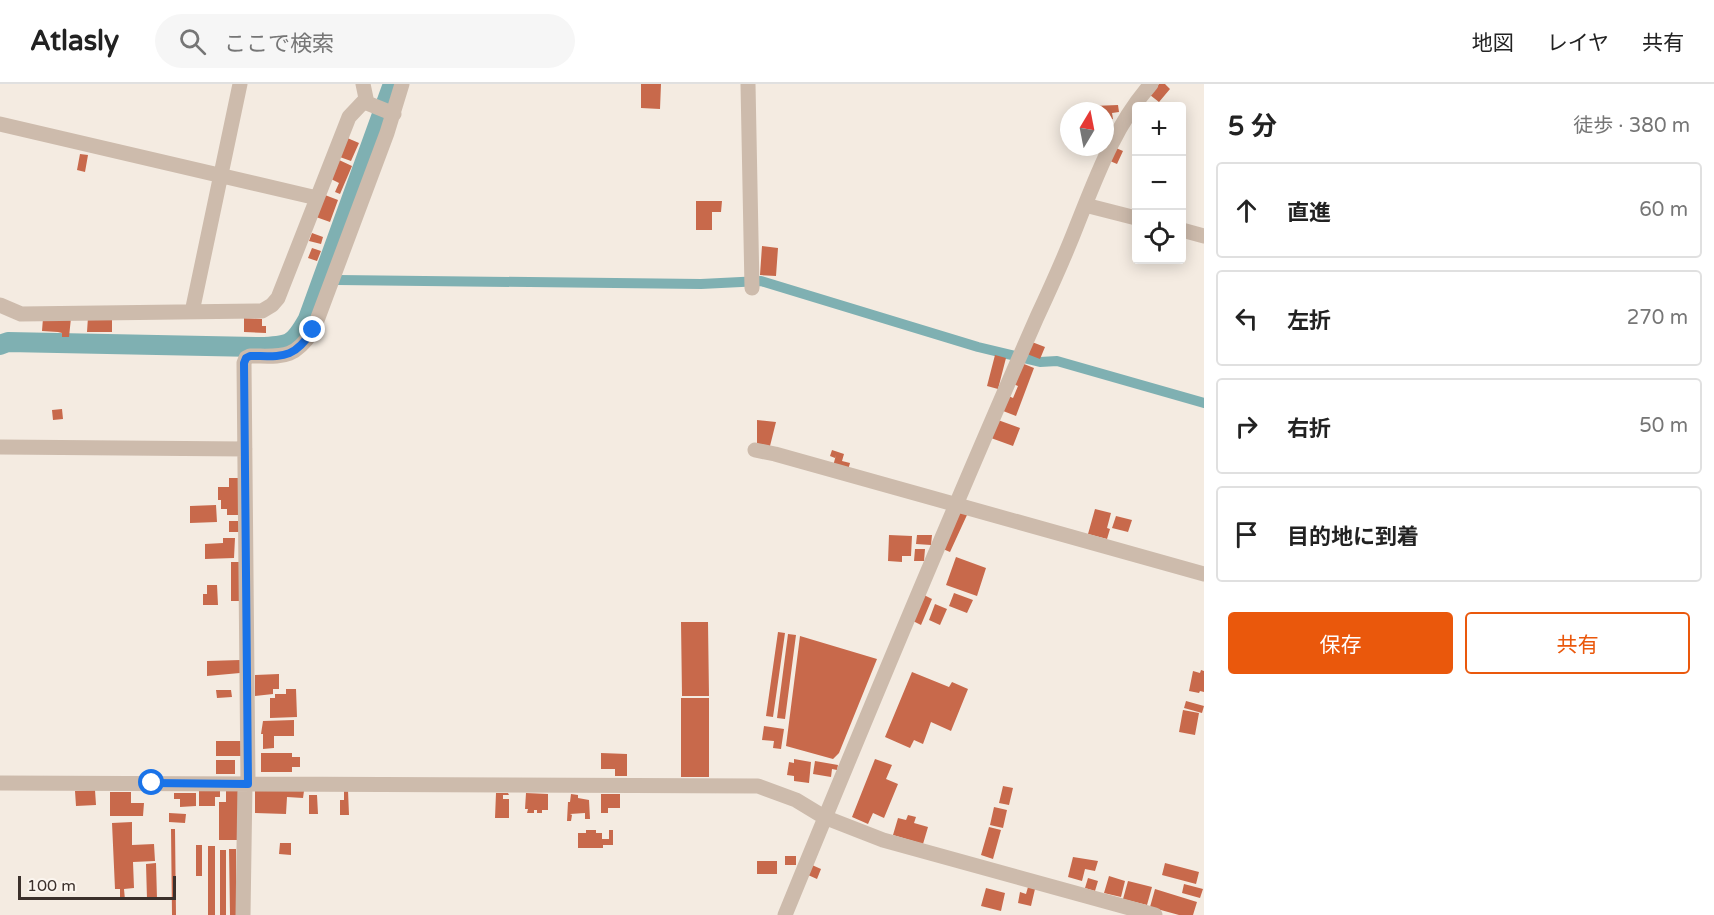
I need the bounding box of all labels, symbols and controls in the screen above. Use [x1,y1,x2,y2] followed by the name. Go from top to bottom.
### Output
[155,14,575,68] search box
[30,24,119,58] text: Atlasly
[176,25,209,58] icon: search
[224,31,334,57] text: ここで検索
[1472,31,1514,56] text: 地図
[1547,31,1609,56] text: レイヤ
[1642,31,1684,56] text: 共有
[1060,102,1114,156] north arrow
[1132,102,1186,264] map controls
[1132,102,1186,156] button: +
[1228,111,1277,142] text: 5 分
[1573,114,1690,138] text: 徒歩 · 380 m
[1132,156,1186,210] button: −
[1230,194,1263,227] icon: ahead
[1639,198,1688,222] text: 60 m
[1287,200,1331,226] text: 直進
[1132,210,1186,264] button: locate
[1230,302,1263,335] icon: left
[1627,306,1688,330] text: 270 m
[1287,308,1331,334] text: 左折
[299,316,325,342] route end
[1230,410,1263,443] icon: right
[1639,414,1688,438] text: 50 m
[1287,416,1331,442] text: 右折
[1230,518,1263,551] icon: arrive
[1287,524,1419,550] text: 目的地に到着
[1228,612,1453,674] button: 保存
[1465,612,1690,674] button: 共有
[138,769,164,795] route start
[18,873,176,900] scale bar
[27,876,76,896] text: 100 m

